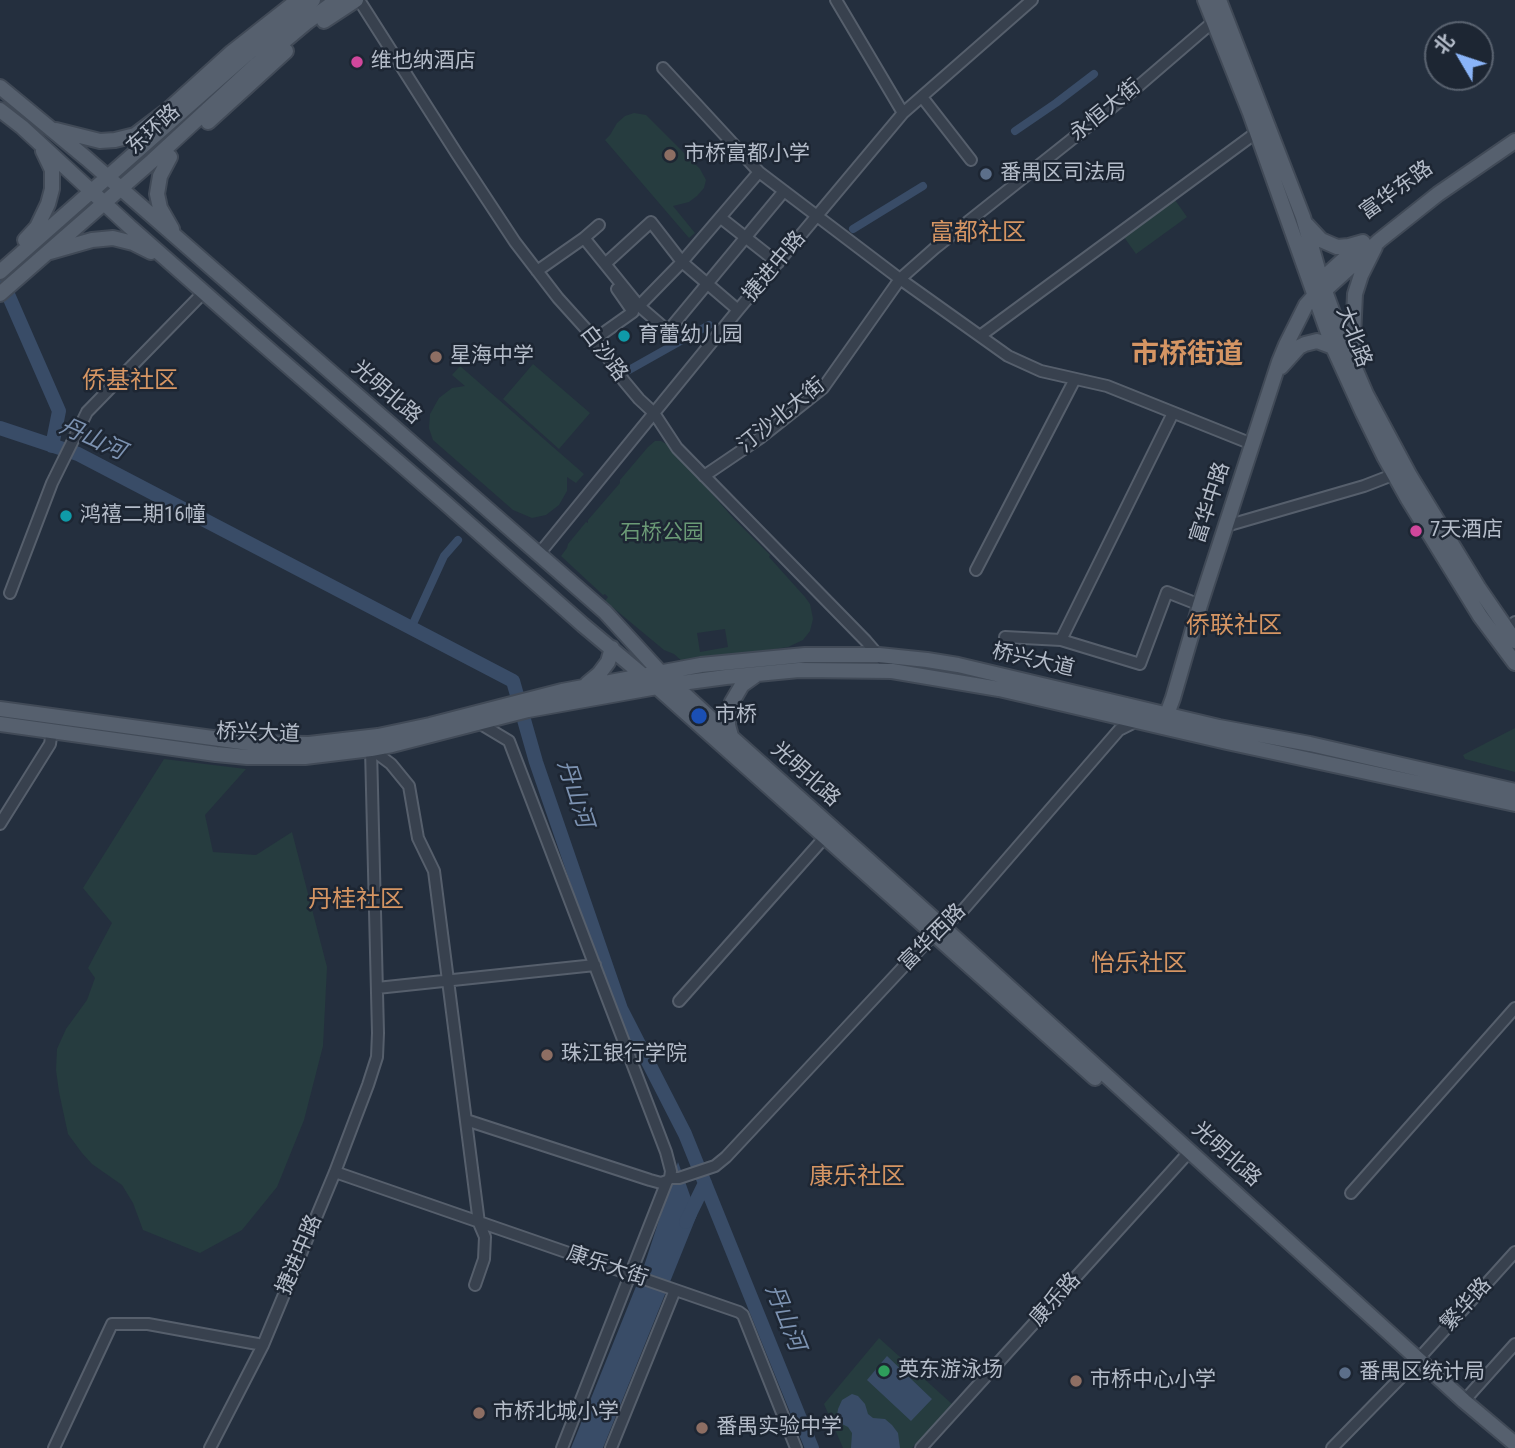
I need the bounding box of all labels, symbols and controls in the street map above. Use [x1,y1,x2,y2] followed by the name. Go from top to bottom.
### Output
[1424,21,1494,91] north arrow
[1429,29,1459,58] text: 北
[371,49,476,75] place label: 维也纳酒店
[349,54,365,70] marker: 维也纳酒店
[1065,75,1147,147] street label: 永恒大街
[122,100,186,160] street label: 东环路
[684,142,810,168] place label: 市桥富都小学
[662,147,678,163] marker: 市桥富都小学
[1356,156,1438,226] street label: 富华东路
[1000,161,1126,187] place label: 番禺区司法局
[978,166,994,182] marker: 番禺区司法局
[930,220,1026,248] district label: 富都社区
[738,227,812,307] street label: 捷进中路
[1330,303,1376,371] street label: 大北路
[574,321,632,387] street label: 白沙路
[638,323,743,349] place label: 育蕾幼儿园
[616,328,632,344] marker: 育蕾幼儿园
[1131,339,1243,373] district label: 市桥街道
[450,344,534,370] place label: 星海中学
[428,349,444,365] marker: 星海中学
[346,356,426,430] street label: 光明北路
[82,368,178,396] district label: 侨基社区
[733,373,831,459] street label: 汀沙北大街
[55,413,129,467] water label: 丹山河
[1186,459,1236,547] street label: 富华中路
[80,503,206,529] place label: 鸿禧二期16幢
[58,508,74,524] marker: 鸿禧二期16幢
[1430,518,1503,544] place label: 7天酒店
[620,521,704,547] park label: 石桥公园
[1408,523,1424,539] marker: 7天酒店
[1186,613,1282,641] district label: 侨联社区
[989,639,1077,683] street label: 桥兴大道
[715,703,757,729] place label: 市桥
[689,706,709,726] marker: 市桥
[216,720,300,748] street label: 桥兴大道
[765,738,845,812] street label: 光明北路
[550,757,598,831] water label: 丹山河
[308,887,404,915] district label: 丹桂社区
[894,899,972,977] street label: 富华西路
[1091,951,1187,979] district label: 怡乐社区
[561,1042,687,1068] place label: 珠江银行学院
[539,1047,555,1063] marker: 珠江银行学院
[1186,1118,1266,1192] street label: 光明北路
[809,1164,905,1192] district label: 康乐社区
[272,1211,328,1299] street label: 捷进中路
[563,1241,651,1293] street label: 康乐大街
[1026,1268,1086,1332] street label: 康乐路
[1437,1273,1497,1337] street label: 繁华路
[758,1281,810,1355] water label: 丹山河
[898,1358,1003,1384] place label: 英东游泳场
[1359,1360,1485,1386] place label: 番禺区统计局
[876,1363,892,1379] marker: 英东游泳场
[1337,1365,1353,1381] marker: 番禺区统计局
[1090,1368,1216,1394] place label: 市桥中心小学
[1068,1373,1084,1389] marker: 市桥中心小学
[493,1400,619,1426] place label: 市桥北城小学
[471,1405,487,1421] marker: 市桥北城小学
[716,1415,842,1441] place label: 番禺实验中学
[694,1420,710,1436] marker: 番禺实验中学

